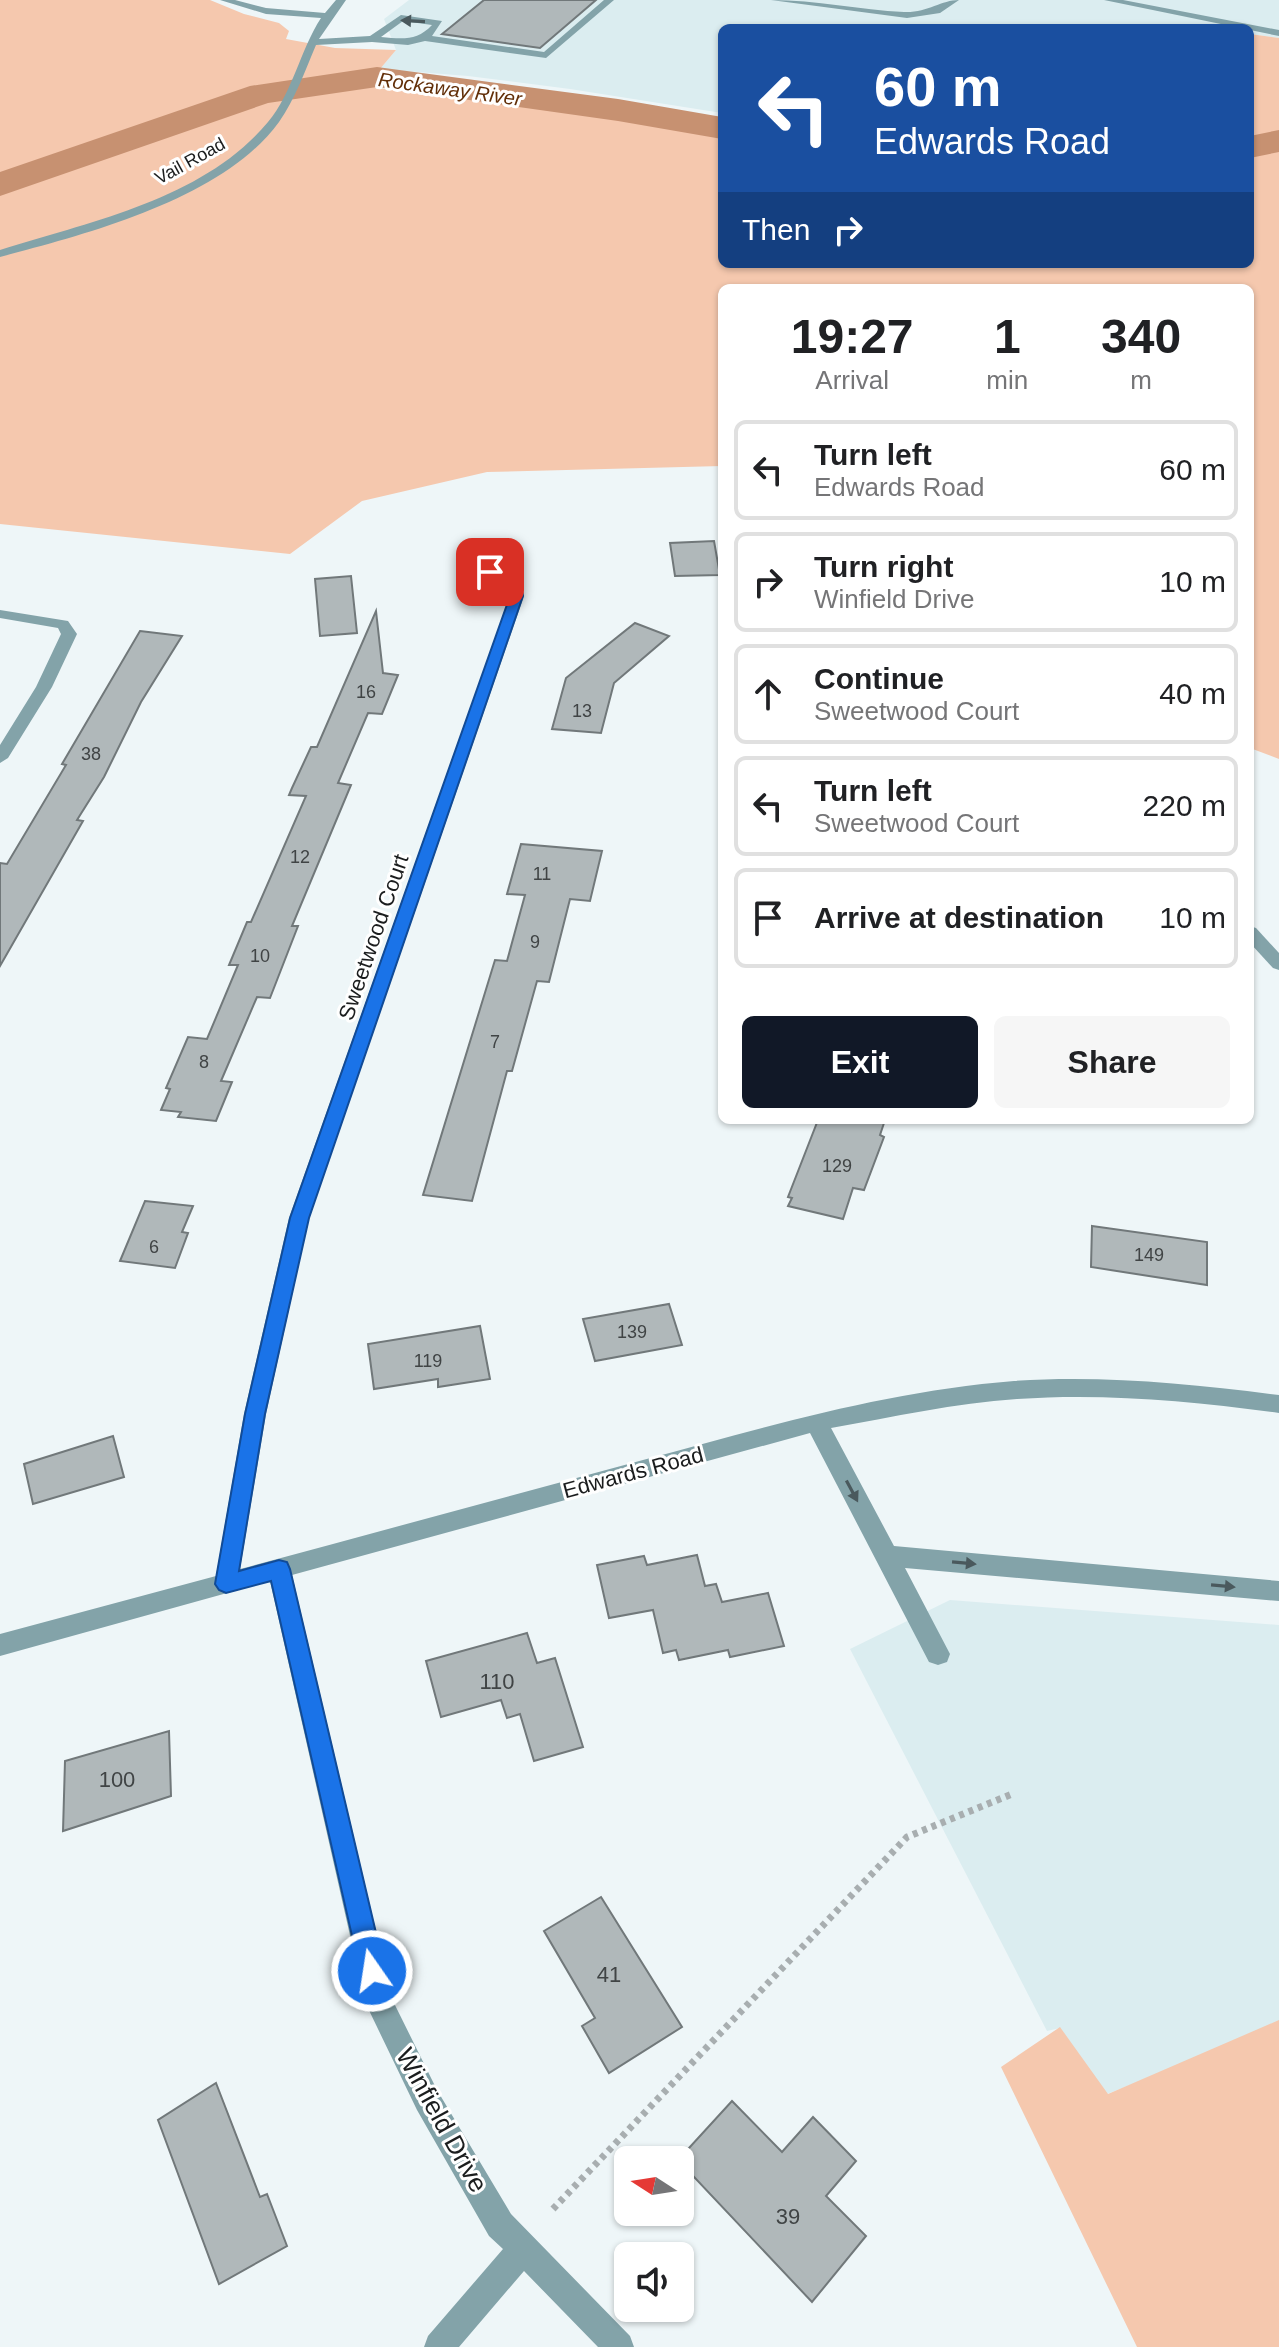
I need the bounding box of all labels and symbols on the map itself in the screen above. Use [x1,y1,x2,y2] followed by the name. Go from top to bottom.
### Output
[399,14,425,27] one-way arrow
[377,68,524,110] water label: Rockaway River
[152,134,228,188] street label: Vail Road
[456,538,524,606] pin
[356,682,376,702] house number: 16
[572,701,592,721] house number: 13
[81,744,101,764] house number: 38
[290,847,310,867] house number: 12
[333,851,414,1023] street label: Sweetwood Court
[533,864,551,884] house number: 11
[530,932,540,952] house number: 9
[250,946,270,966] house number: 10
[490,1032,500,1052] house number: 7
[199,1052,209,1072] house number: 8
[822,1156,852,1176] house number: 129
[149,1237,159,1257] house number: 6
[1134,1245,1164,1265] house number: 149
[617,1322,647,1342] house number: 139
[414,1351,442,1371] house number: 119
[560,1442,706,1503] street label: Edwards Road
[846,1480,859,1503] one-way arrow
[952,1557,977,1570] one-way arrow
[1211,1579,1236,1592] one-way arrow
[479,1669,515,1694] house number: 110
[99,1767,135,1792] house number: 100
[330,1929,414,2013] position arrow
[597,1962,621,1987] house number: 41
[390,2043,494,2197] street label: Winfield Drive
[614,2146,694,2226] north arrow
[776,2204,800,2229] house number: 39

